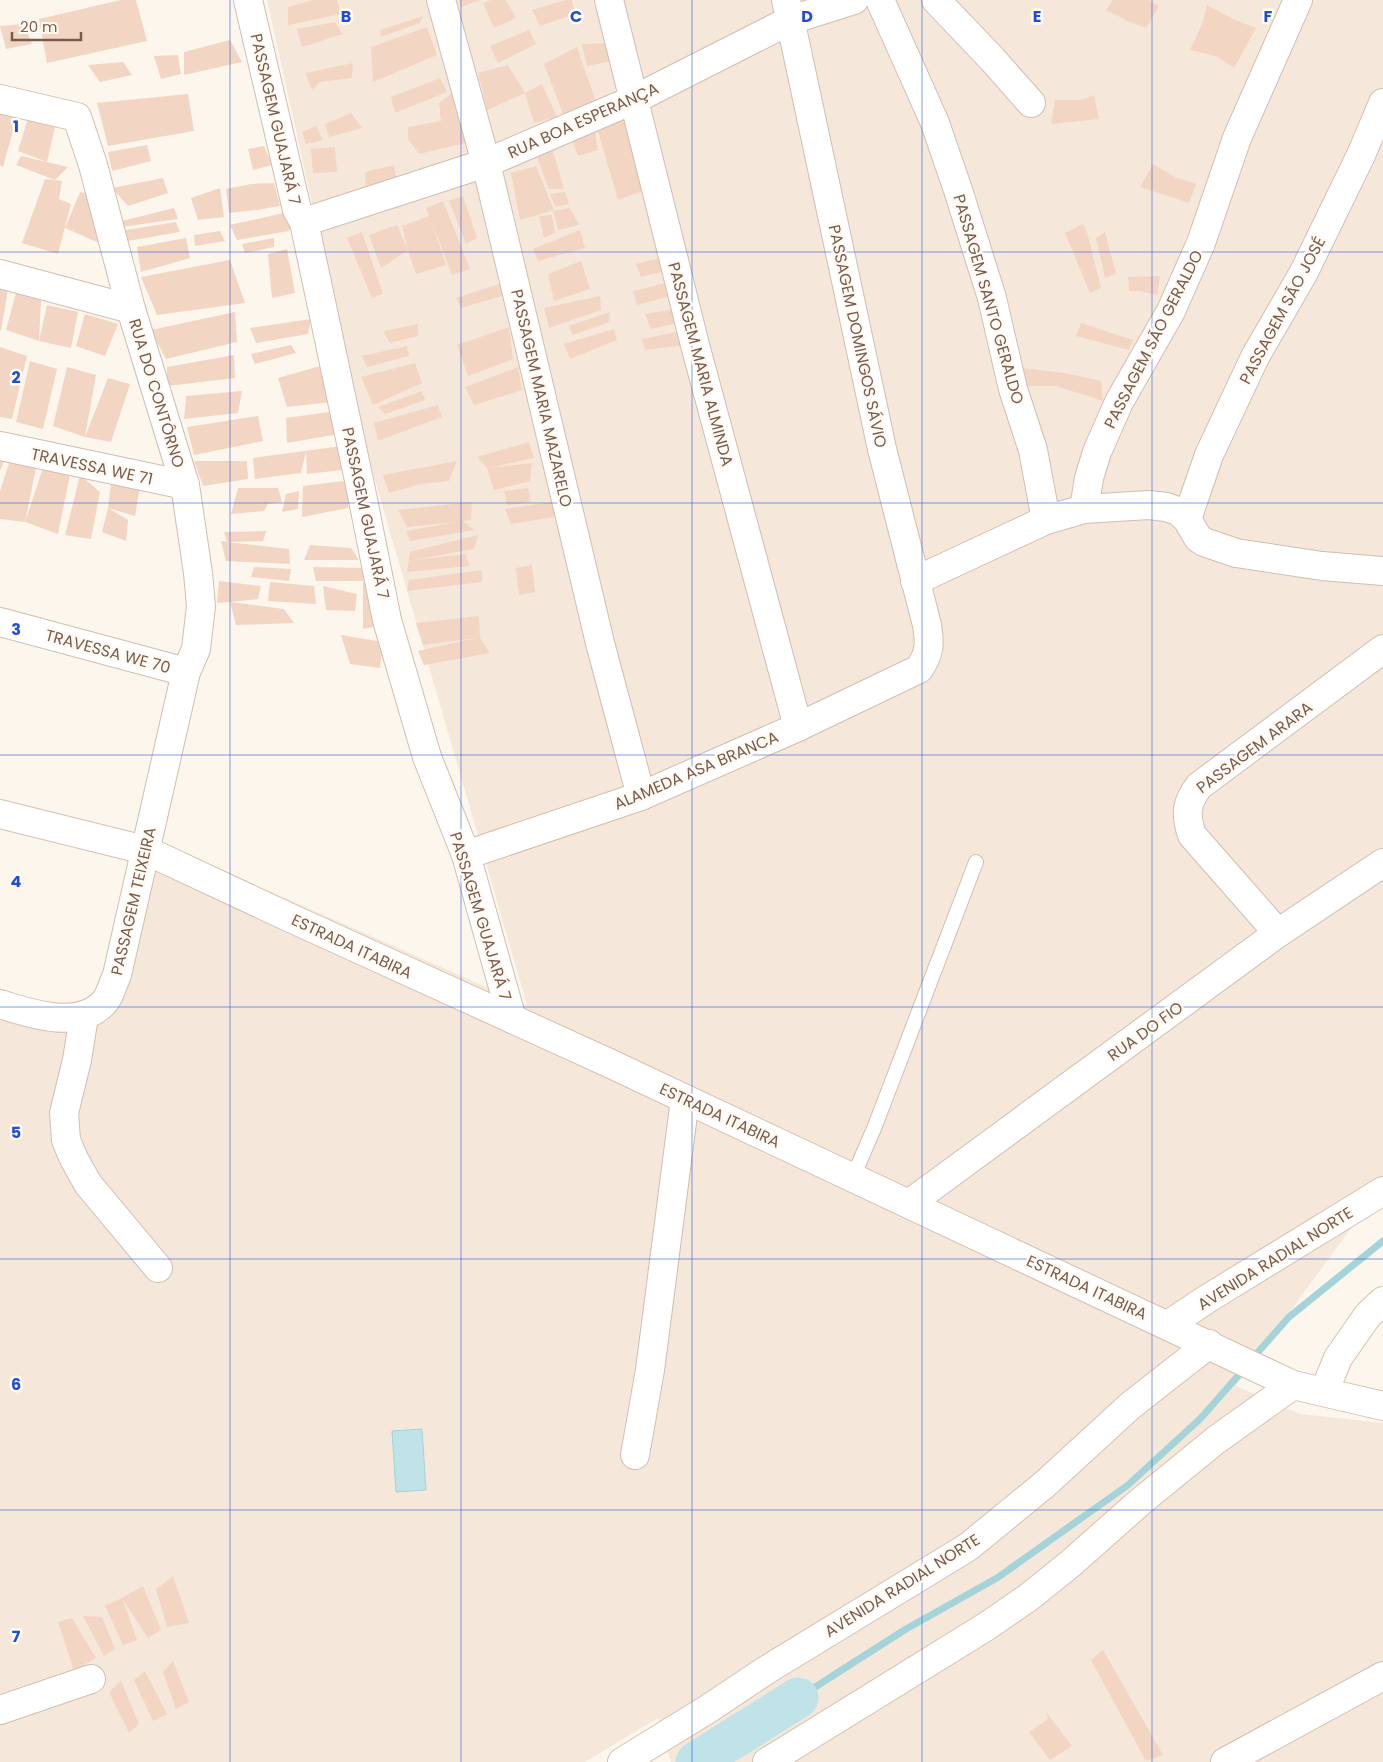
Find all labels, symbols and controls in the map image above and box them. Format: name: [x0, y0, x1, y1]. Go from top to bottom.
text: B: [341, 5, 351, 28]
text: C: [570, 5, 582, 28]
text: D: [801, 5, 813, 28]
text: E: [1033, 5, 1041, 28]
text: F: [1264, 5, 1273, 28]
scale bar: [12, 10, 81, 42]
text: 20 m: [20, 16, 58, 37]
street label: PASSAGEM GUAJARÁ 7: [245, 31, 306, 207]
street label: RUA BOA ESPERANÇA: [504, 77, 663, 164]
text: 1: [13, 115, 19, 138]
street label: PASSAGEM SANTO GERALDO: [948, 192, 1030, 407]
street label: PASSAGEM DOMINGOS SÁVIO: [823, 223, 892, 450]
street label: PASSAGEM SÃO JOSÉ: [1234, 232, 1331, 388]
street label: PASSAGEM SÃO GERALDO: [1098, 246, 1208, 432]
street label: PASSAGEM MARIA ALMINDA: [662, 260, 739, 469]
street label: PASSAGEM MARIA MAZARELO: [505, 287, 578, 509]
street label: RUA DO CONTÔRNO: [123, 316, 190, 470]
text: 2: [11, 366, 21, 389]
street label: PASSAGEM GUAJARÁ 7: [336, 425, 395, 601]
street label: TRAVESSA WE 71: [29, 442, 155, 491]
text: 3: [11, 618, 21, 641]
street label: TRAVESSA WE 70: [43, 624, 173, 679]
street label: PASSAGEM ARARA: [1191, 696, 1317, 799]
street label: ALAMEDA ASA BRANCA: [610, 725, 782, 816]
street label: PASSAGEM TEIXEIRA: [105, 824, 162, 978]
street label: PASSAGEM GUAJARÁ 7: [444, 829, 517, 1004]
text: 4: [11, 870, 22, 893]
street label: ESTRADA ITABIRA: [288, 908, 416, 985]
street label: RUA DO FIO: [1103, 996, 1188, 1067]
street label: ESTRADA ITABIRA: [656, 1077, 784, 1154]
text: 5: [11, 1121, 21, 1144]
street label: AVENIDA RADIAL NORTE: [1193, 1201, 1357, 1316]
street label: ESTRADA ITABIRA: [1023, 1249, 1151, 1326]
text: 6: [11, 1373, 21, 1396]
street label: AVENIDA RADIAL NORTE: [820, 1528, 984, 1643]
text: 7: [12, 1625, 21, 1648]

